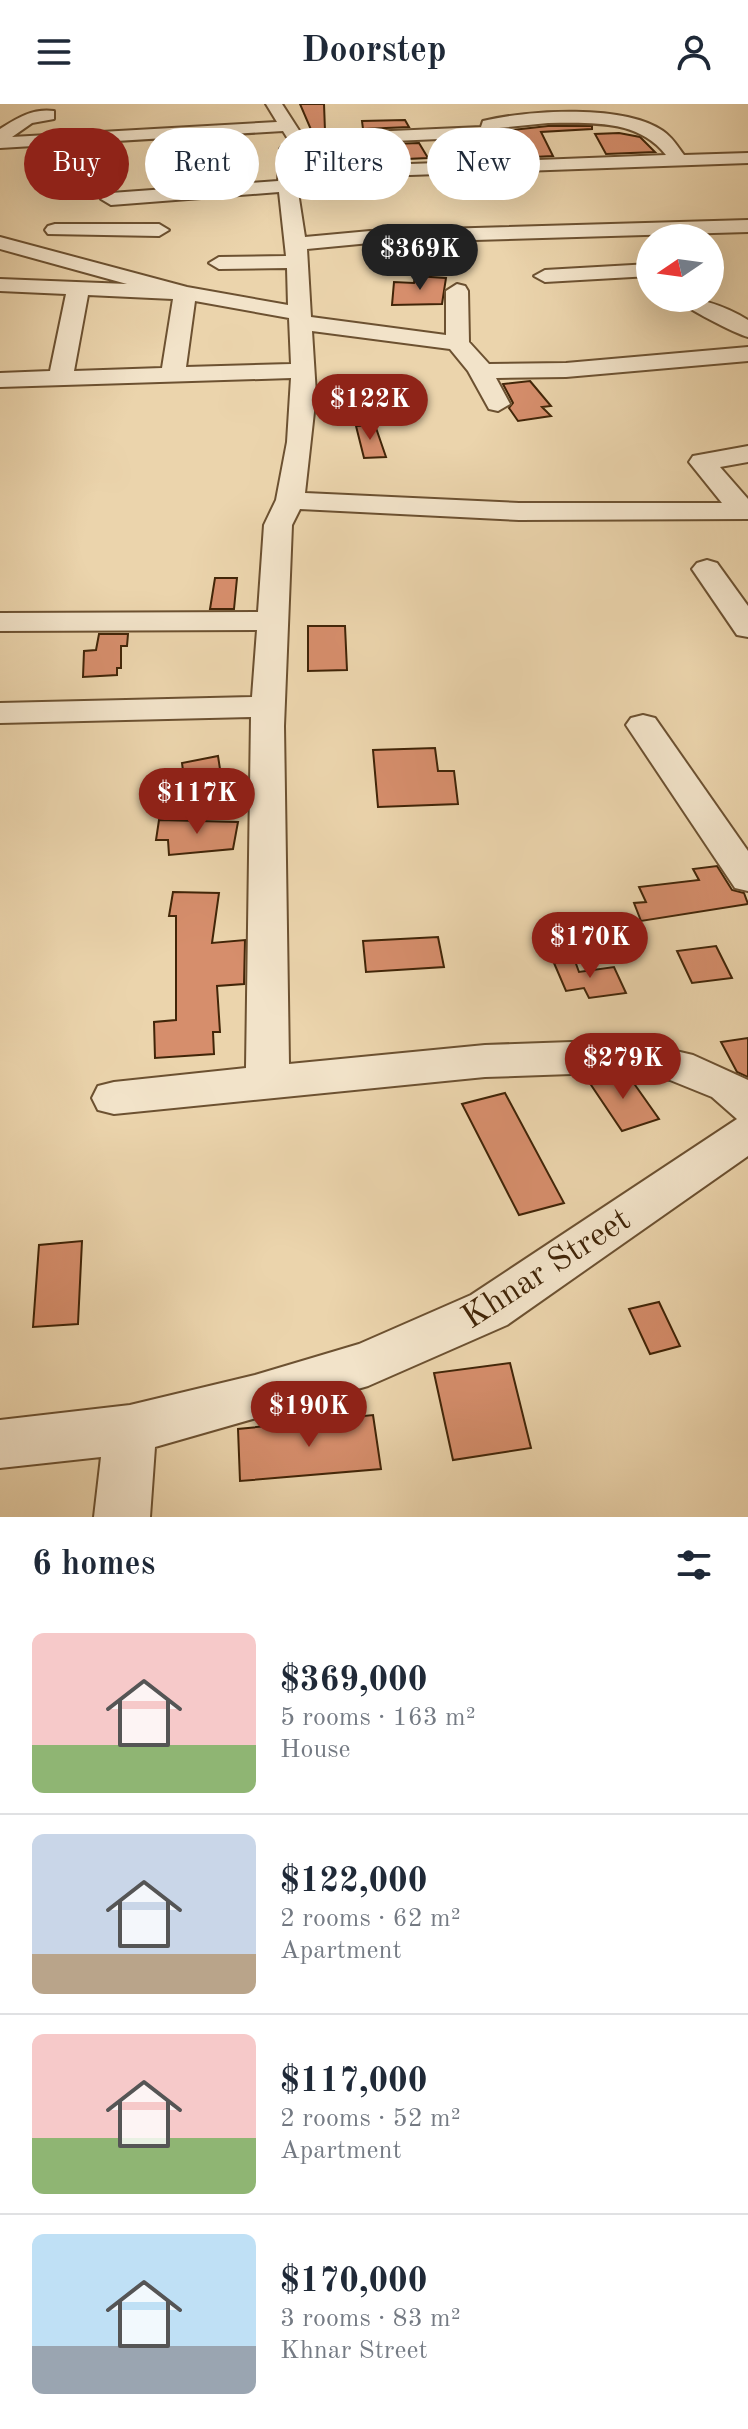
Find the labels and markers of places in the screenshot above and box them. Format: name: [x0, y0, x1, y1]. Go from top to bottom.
pin: $369K: [364, 224, 476, 292]
pin: $122K: [314, 374, 426, 442]
pin: $117K: [141, 768, 253, 836]
pin: $170K: [534, 912, 646, 980]
pin: $279K: [567, 1033, 679, 1101]
pin: $190K: [253, 1381, 365, 1449]

